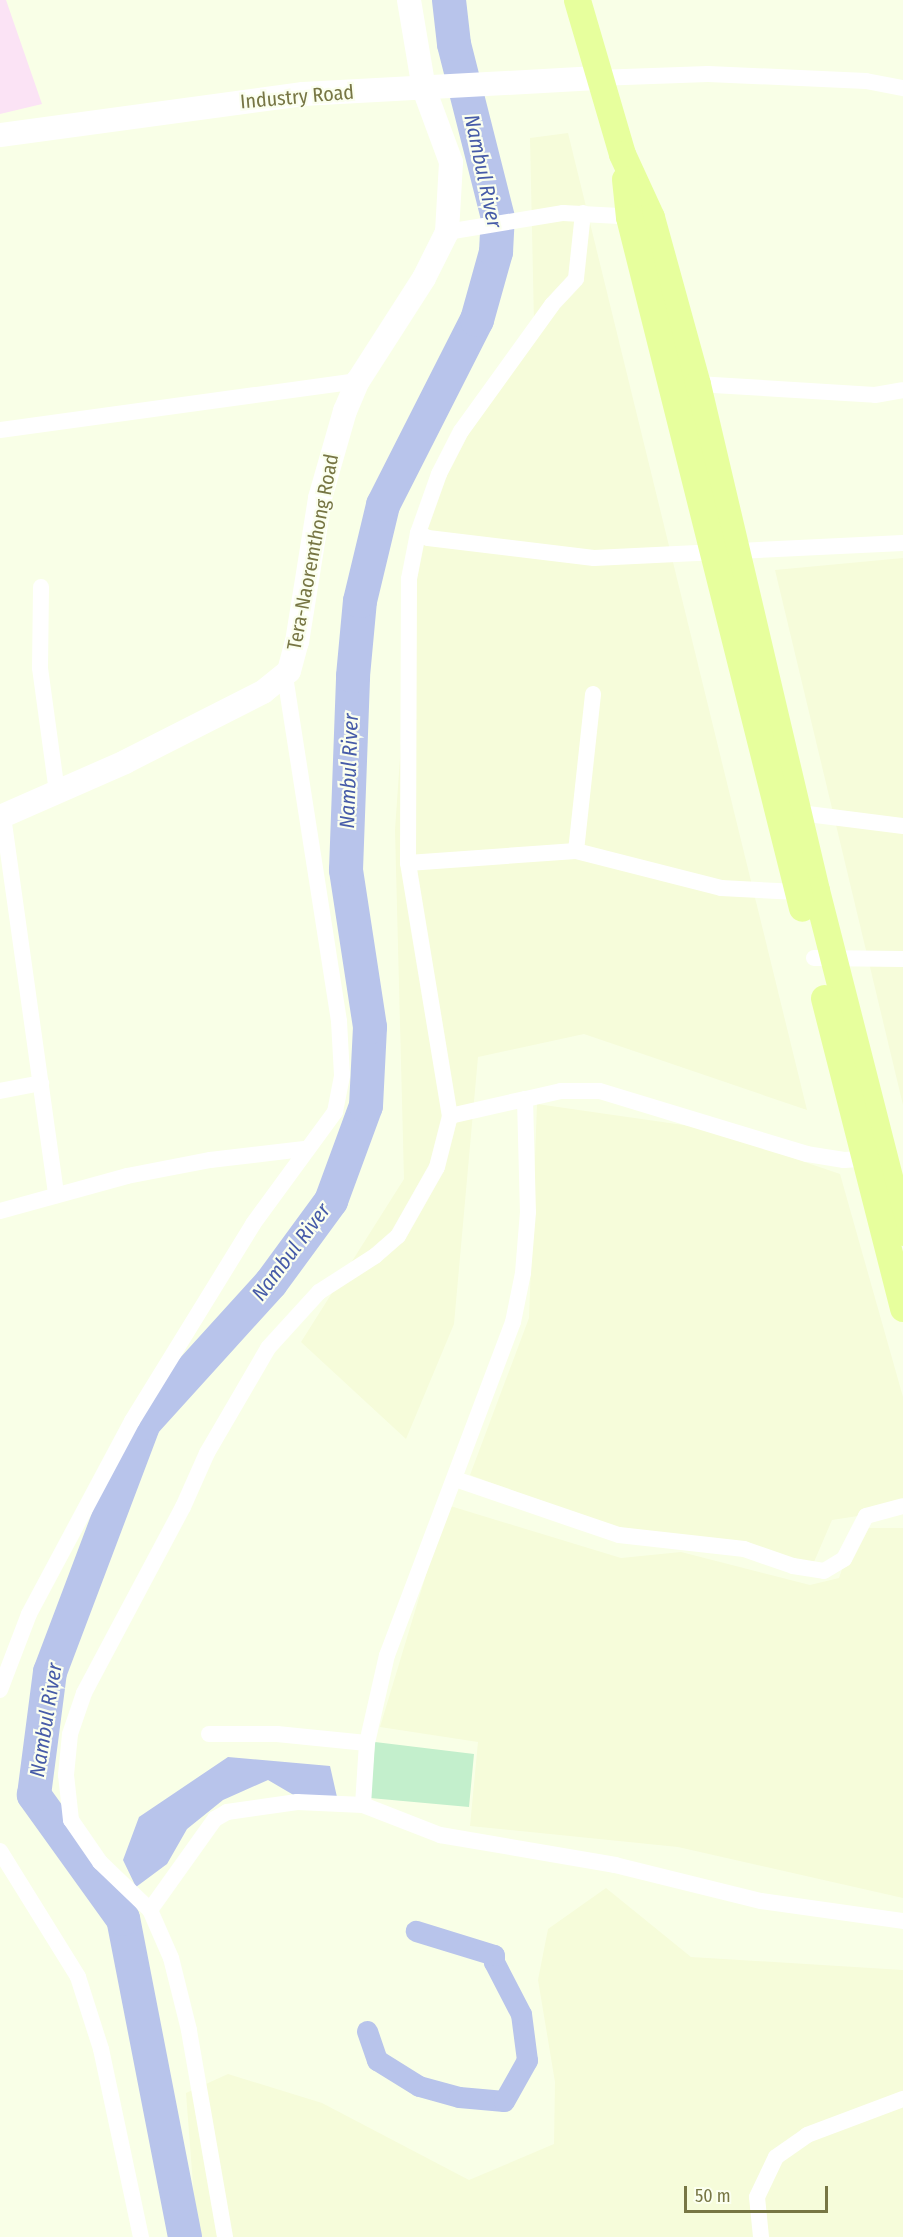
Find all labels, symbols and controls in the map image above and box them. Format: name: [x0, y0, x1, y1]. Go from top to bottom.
street label: Industry Road: [239, 80, 355, 114]
water label: Nambul River: [459, 112, 507, 230]
street label: Tera-Naoremthong Road: [282, 452, 344, 652]
water label: Nambul River: [334, 713, 364, 829]
water label: Nambul River: [246, 1198, 336, 1306]
water label: Nambul River: [25, 1661, 67, 1779]
scale bar: [687, 2174, 831, 2212]
text: 50 m: [695, 2185, 731, 2207]

